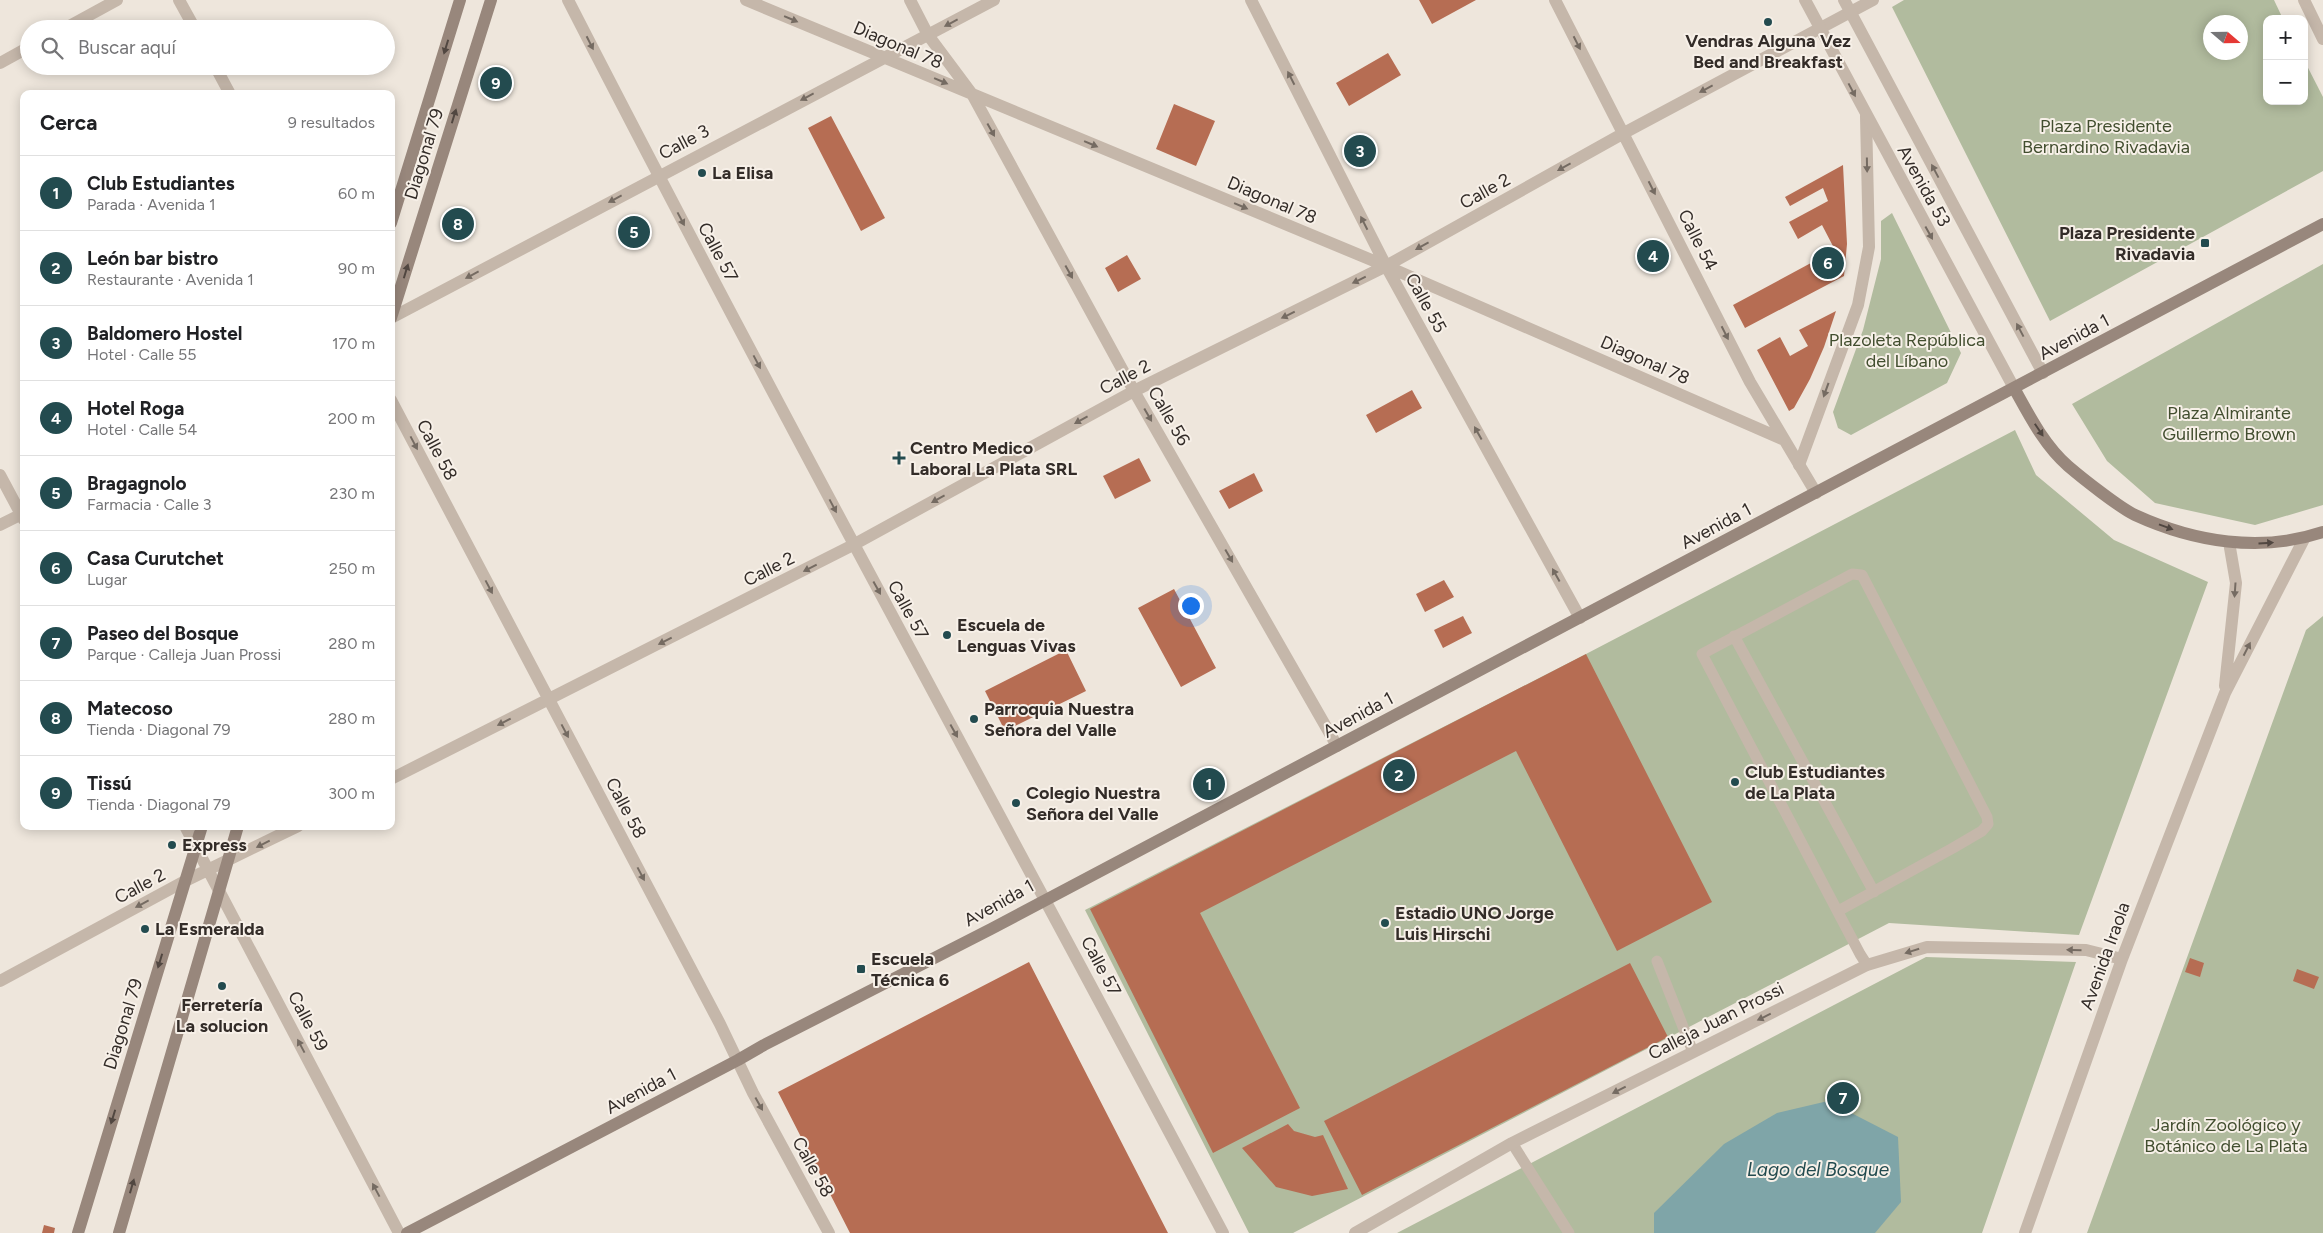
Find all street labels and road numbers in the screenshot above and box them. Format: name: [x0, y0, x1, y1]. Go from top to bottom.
street label: Diagonal 78: [850, 16, 946, 74]
street label: Diagonal 79: [400, 106, 448, 202]
street label: Calle 3: [655, 120, 713, 164]
street label: Avenida 53: [1893, 142, 1955, 230]
street label: Calle 2: [1456, 168, 1514, 214]
street label: Diagonal 78: [1224, 171, 1320, 229]
street label: Calle 54: [1673, 206, 1723, 274]
street label: Calle 57: [693, 218, 743, 286]
street label: Calle 55: [1401, 269, 1451, 337]
street label: Avenida 1: [2035, 309, 2113, 365]
street label: Diagonal 78: [1597, 331, 1693, 389]
street label: Calle 2: [1096, 355, 1154, 399]
street label: Calle 56: [1143, 382, 1195, 450]
street label: Calle 58: [412, 416, 462, 484]
street label: Avenida 1: [1677, 498, 1755, 554]
street label: Calle 2: [740, 547, 798, 591]
street label: Calle 57: [883, 577, 933, 644]
street label: Avenida 1: [1319, 687, 1397, 743]
street label: Calle 58: [601, 774, 651, 842]
street label: Calle 2: [111, 864, 169, 908]
street label: Avenida 1: [960, 875, 1038, 931]
street label: Avenida Iraola: [2075, 899, 2135, 1013]
street label: Calle 57: [1076, 932, 1126, 1000]
street label: Diagonal 79: [99, 976, 147, 1072]
street label: Calleja Juan Prossi: [1645, 977, 1787, 1065]
street label: Calle 59: [283, 987, 333, 1055]
street label: Avenida 1: [602, 1063, 680, 1119]
street label: Calle 58: [787, 1133, 839, 1201]

